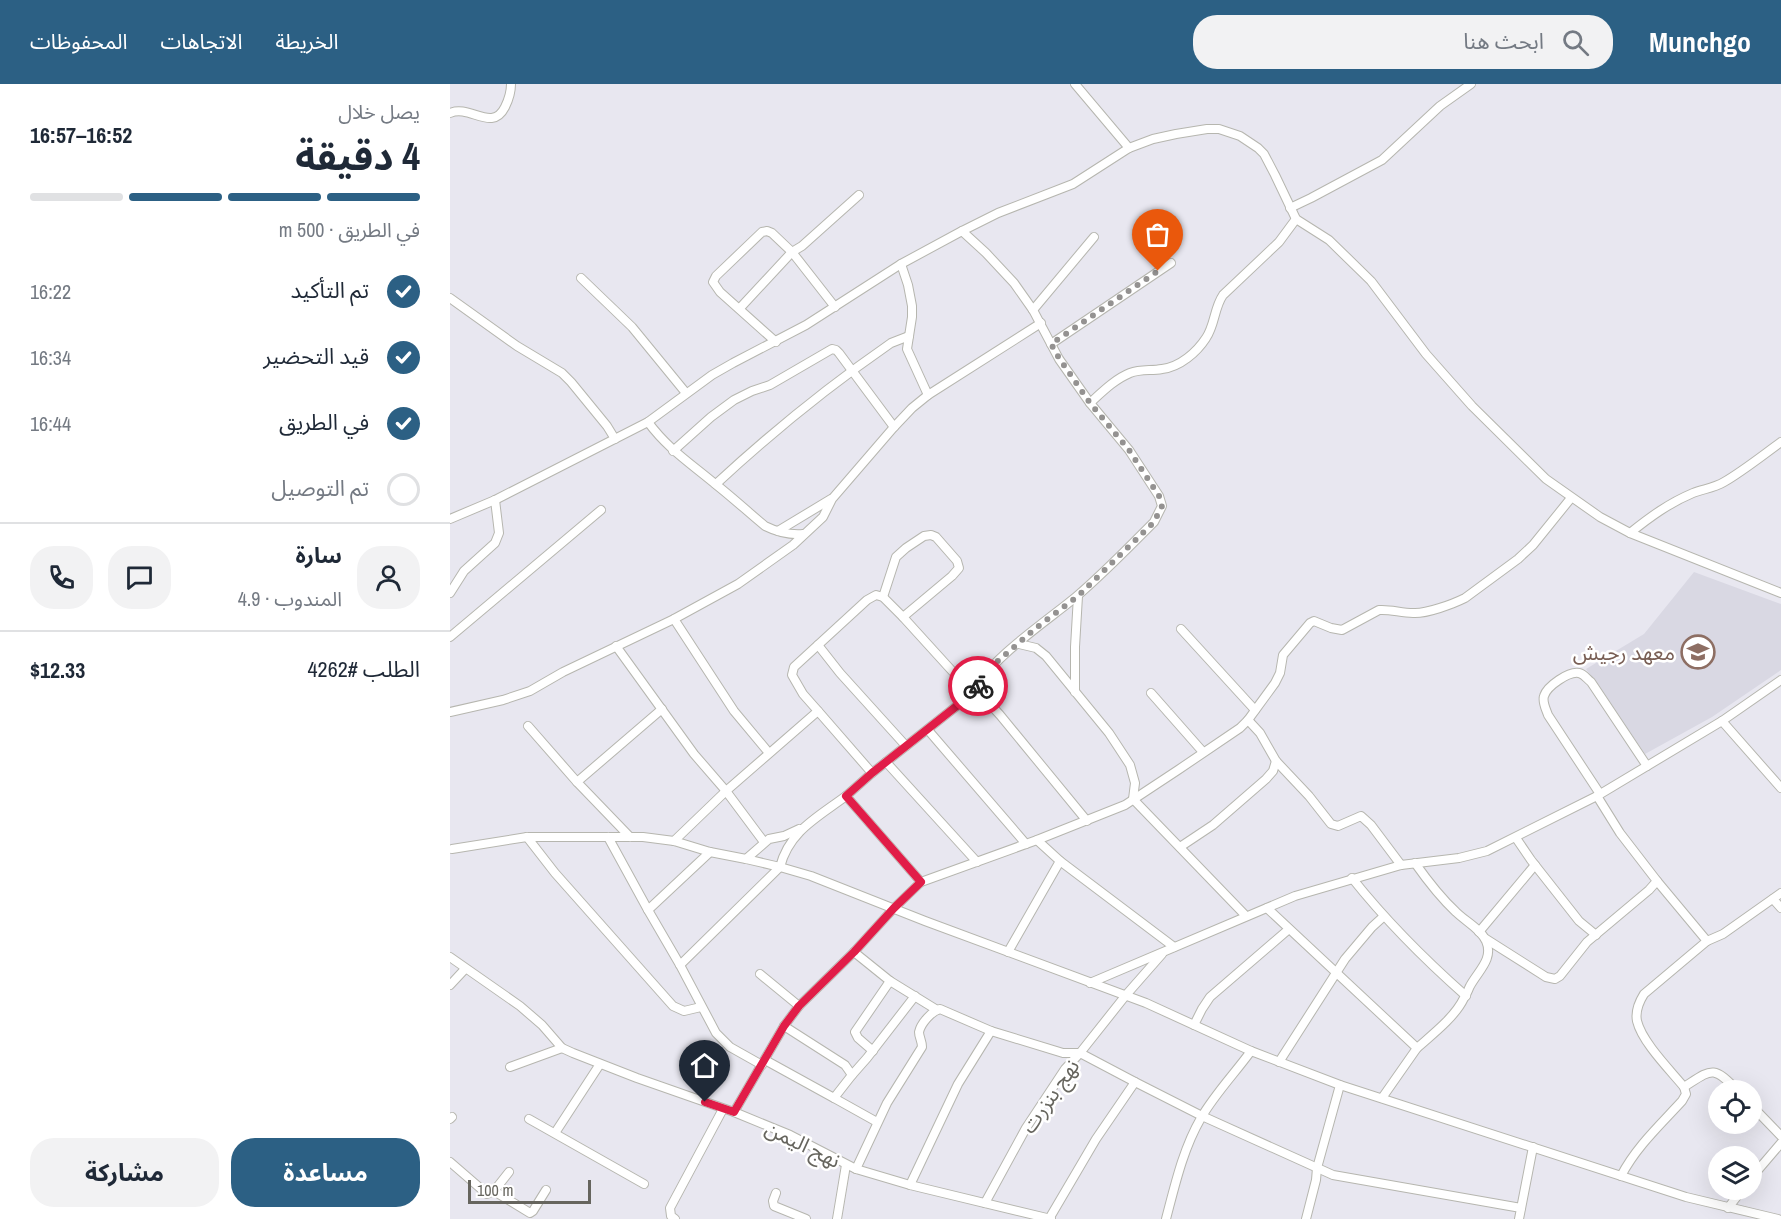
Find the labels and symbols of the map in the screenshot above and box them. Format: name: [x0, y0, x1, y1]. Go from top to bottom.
pin: [1132, 209, 1183, 271]
school or university icon: معهد رجيش: [1680, 634, 1716, 670]
place label: معهد رجيش: [1573, 638, 1675, 667]
courier: [948, 656, 1008, 716]
pin: [679, 1040, 730, 1102]
street label: نهج بنزرت: [1014, 1053, 1087, 1139]
street label: نهج اليمن: [760, 1113, 846, 1176]
scale bar: [468, 1177, 591, 1204]

